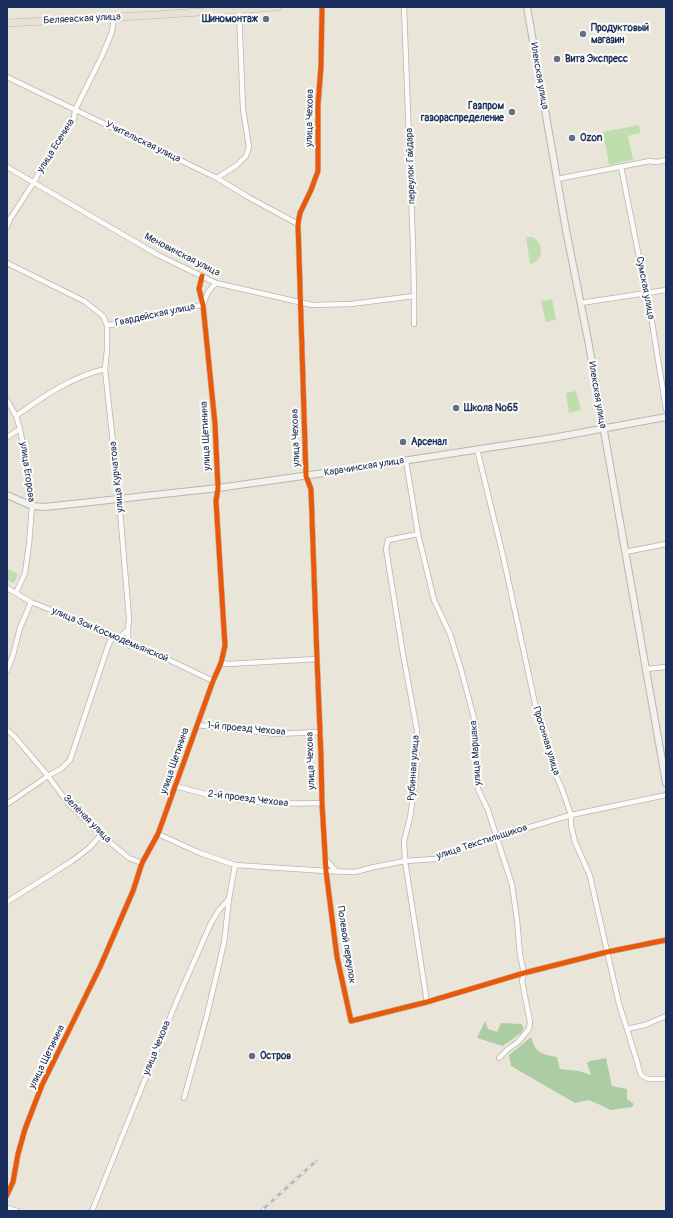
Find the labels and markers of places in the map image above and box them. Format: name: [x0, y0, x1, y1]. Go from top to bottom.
place label: Шиномонтаж: [202, 13, 258, 25]
marker: Шиномонтаж: [261, 14, 271, 24]
place label: Продуктовый магазин: [591, 22, 649, 46]
marker: Продуктовый магазин: [578, 29, 588, 39]
place label: Вита Экспресс: [565, 53, 628, 65]
marker: Вита Экспресс: [552, 54, 562, 64]
place label: Газпром газораспределение: [421, 100, 504, 124]
marker: Газпром газораспределение: [507, 107, 517, 117]
place label: Ozon: [580, 132, 602, 144]
marker: Ozon: [567, 133, 577, 143]
place label: Школа №65: [464, 402, 518, 414]
marker: Школа №65: [451, 403, 461, 413]
place label: Арсенал: [411, 436, 447, 448]
marker: Арсенал: [398, 437, 408, 447]
place label: Остров: [260, 1050, 291, 1062]
marker: Остров: [247, 1051, 257, 1061]

